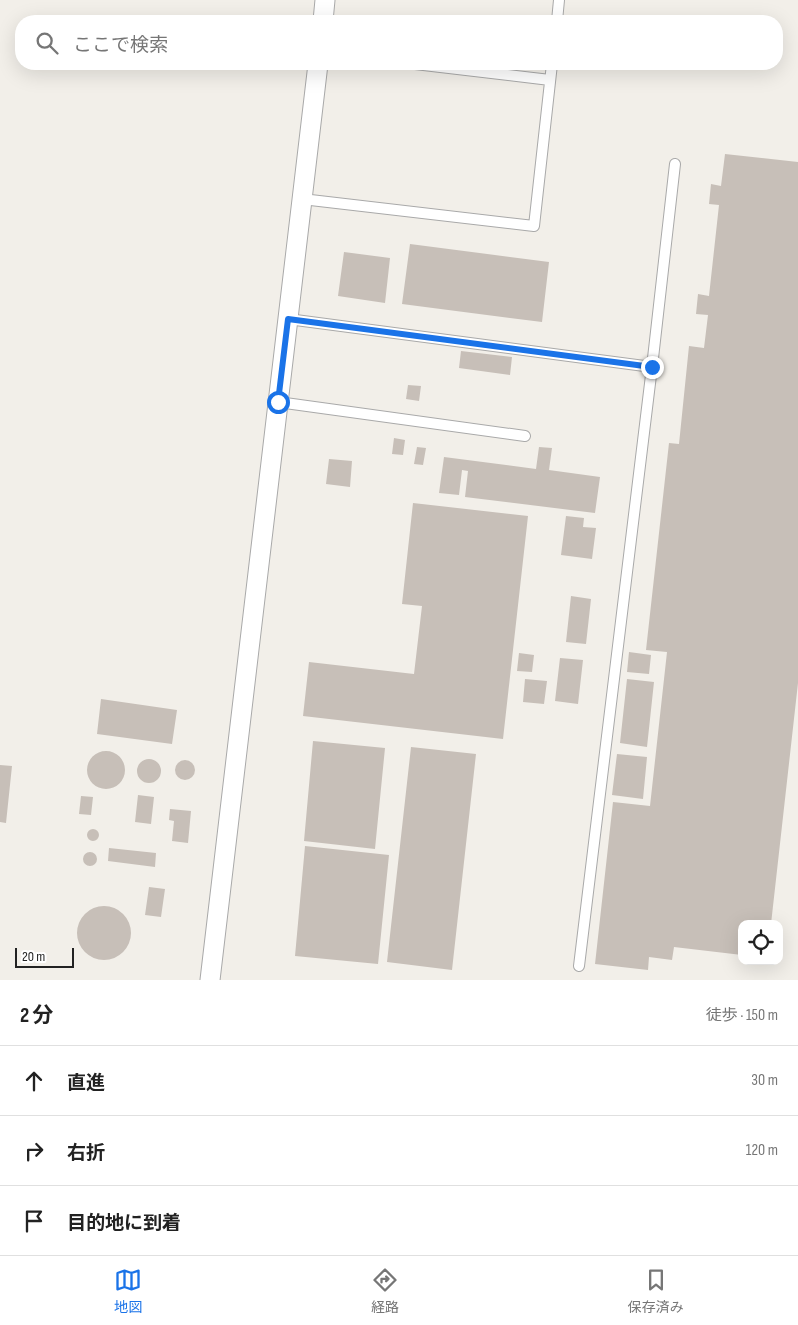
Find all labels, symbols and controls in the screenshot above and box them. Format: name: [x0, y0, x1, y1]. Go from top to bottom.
search box: [15, 15, 783, 70]
icon: search: [33, 29, 61, 57]
text: ここで検索: [73, 34, 168, 57]
route end: [641, 356, 664, 379]
route start: [267, 391, 290, 414]
map controls: [738, 920, 783, 965]
button: locate: [738, 920, 783, 965]
scale bar: [15, 945, 74, 968]
text: 20 m: [22, 948, 45, 965]
text: 2 分: [20, 1003, 53, 1028]
text: 徒歩 · 150 m: [706, 1006, 778, 1025]
icon: ahead: [20, 1067, 48, 1095]
text: 30 m: [751, 1071, 778, 1090]
text: 直進: [67, 1072, 105, 1095]
icon: right: [20, 1137, 48, 1165]
text: 120 m: [746, 1141, 778, 1160]
text: 右折: [67, 1142, 105, 1165]
icon: arrive: [20, 1207, 48, 1235]
text: 目的地に到着: [67, 1212, 181, 1235]
tab: 地図: [114, 1266, 142, 1316]
tab: 経路: [371, 1266, 399, 1316]
tab: 保存済み: [628, 1266, 684, 1316]

